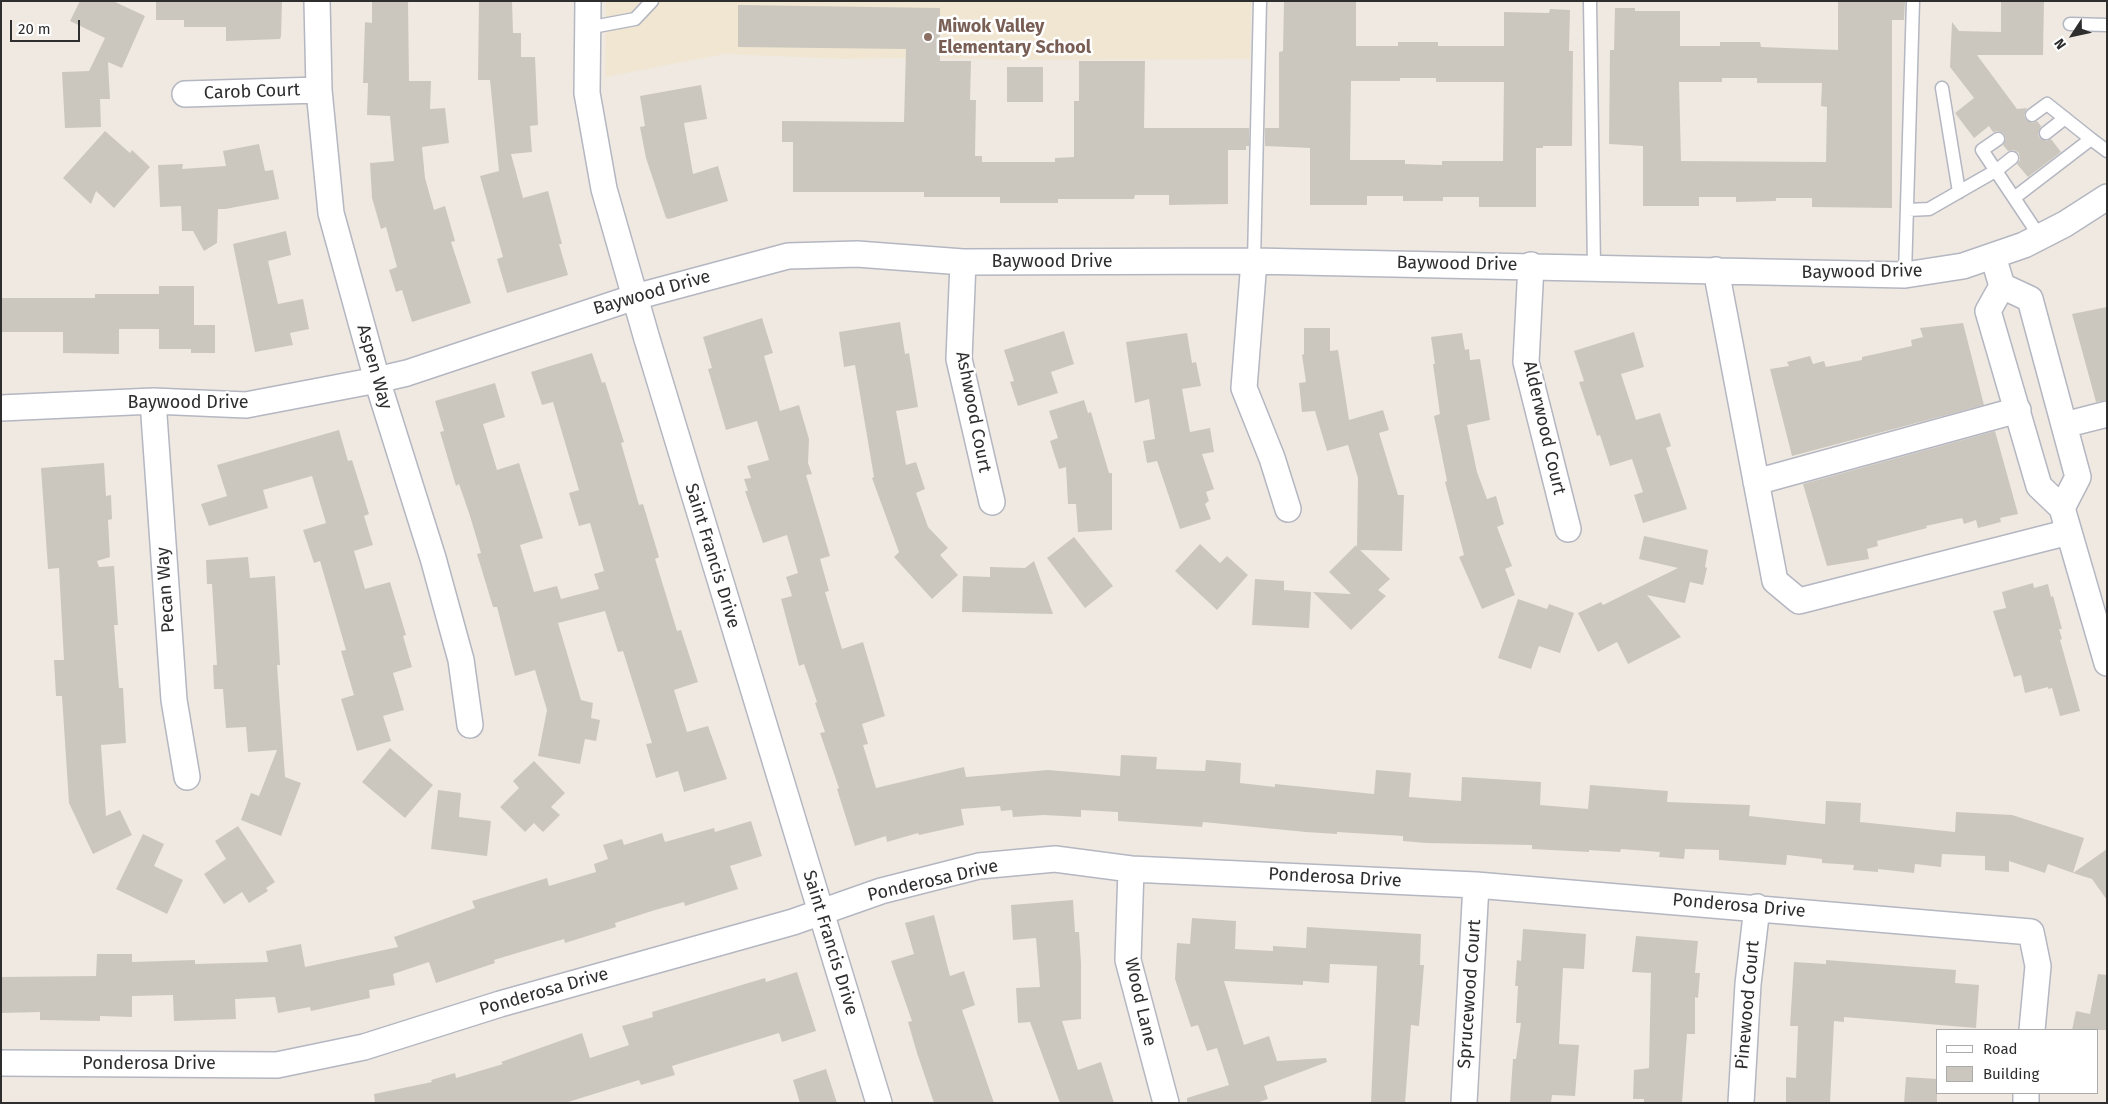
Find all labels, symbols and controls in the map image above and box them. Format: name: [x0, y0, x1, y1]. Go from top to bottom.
scale bar: [12, 10, 82, 42]
north arrow: [2048, 10, 2098, 60]
place label: Miwok Valley Elementary School: [938, 16, 1091, 58]
text: 20 m: [18, 20, 51, 38]
marker: Miwok Valley Elementary School: [922, 31, 934, 43]
text: N: [2051, 35, 2070, 53]
street label: Carob Court: [204, 80, 300, 104]
street label: Baywood Drive: [992, 251, 1112, 273]
street label: Baywood Drive: [1396, 252, 1518, 276]
street label: Baywood Drive: [1801, 260, 1923, 284]
street label: Baywood Drive: [591, 266, 713, 320]
street label: Aspen Way: [352, 322, 396, 412]
street label: Ashwood Court: [951, 350, 995, 474]
street label: Alderwood Court: [1518, 359, 1570, 497]
street label: Baywood Drive: [128, 392, 248, 414]
street label: Saint Francis Drive: [680, 481, 744, 631]
street label: Pecan Way: [152, 546, 180, 634]
street label: Ponderosa Drive: [866, 855, 1000, 907]
street label: Ponderosa Drive: [1268, 864, 1402, 892]
street label: Saint Francis Drive: [798, 868, 862, 1018]
street label: Ponderosa Drive: [1672, 889, 1806, 923]
street label: Sprucewood Court: [1454, 919, 1486, 1069]
street label: Pinewood Court: [1732, 940, 1764, 1070]
street label: Wood Lane: [1119, 956, 1161, 1048]
street label: Ponderosa Drive: [477, 963, 611, 1021]
legend: [1936, 1029, 2098, 1094]
text: Road: [1983, 1040, 2018, 1058]
street label: Ponderosa Drive: [82, 1053, 216, 1075]
text: Building: [1983, 1065, 2039, 1083]

